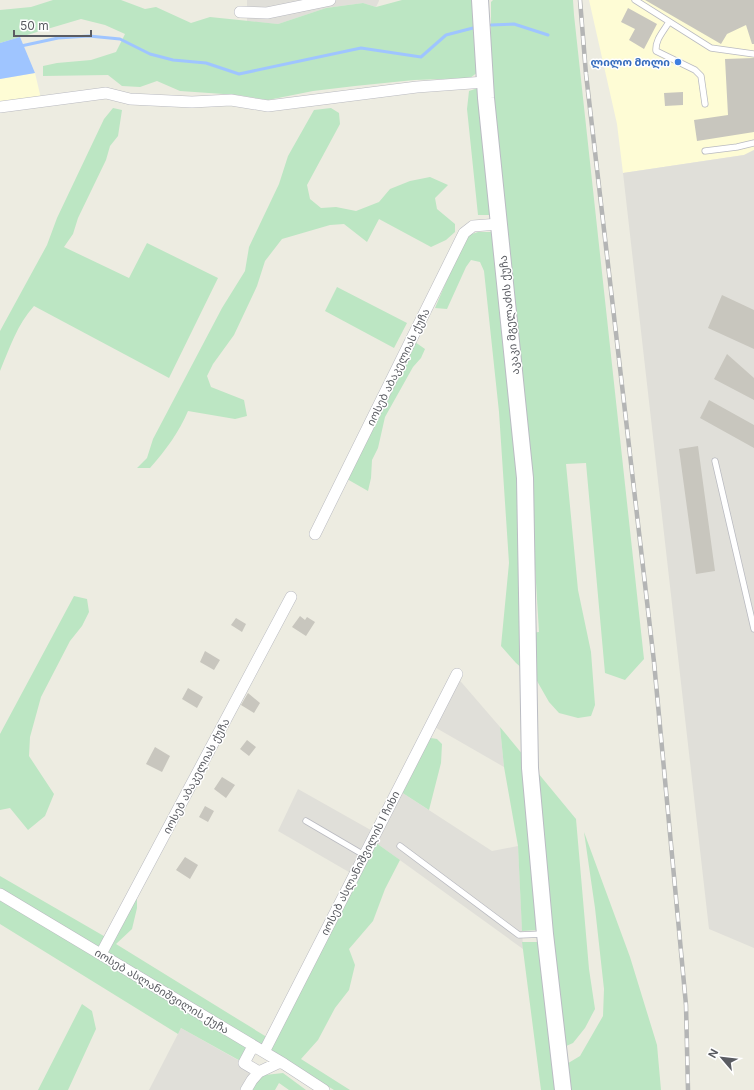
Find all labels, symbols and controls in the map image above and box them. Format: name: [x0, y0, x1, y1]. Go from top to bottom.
scale bar: [14, 12, 91, 38]
text: 50 m: [20, 18, 49, 33]
place label: ლილო მოლი: [591, 55, 670, 69]
marker: ლილო მოლი: [673, 57, 683, 67]
street label: აკაკი მგელაძის ქუჩა: [496, 255, 522, 375]
street label: იოსებ აბაკელიას ქუჩა: [363, 306, 433, 428]
street label: იოსებ აბაკელიას ქუჩა: [160, 716, 232, 836]
street label: იოსებ ასლანიშვილის I ჩიხი: [317, 788, 403, 938]
street label: იოსებ ასლანიშვილის ქუჩა: [92, 945, 232, 1037]
north arrow: [702, 1038, 742, 1078]
text: N: [705, 1046, 721, 1060]

